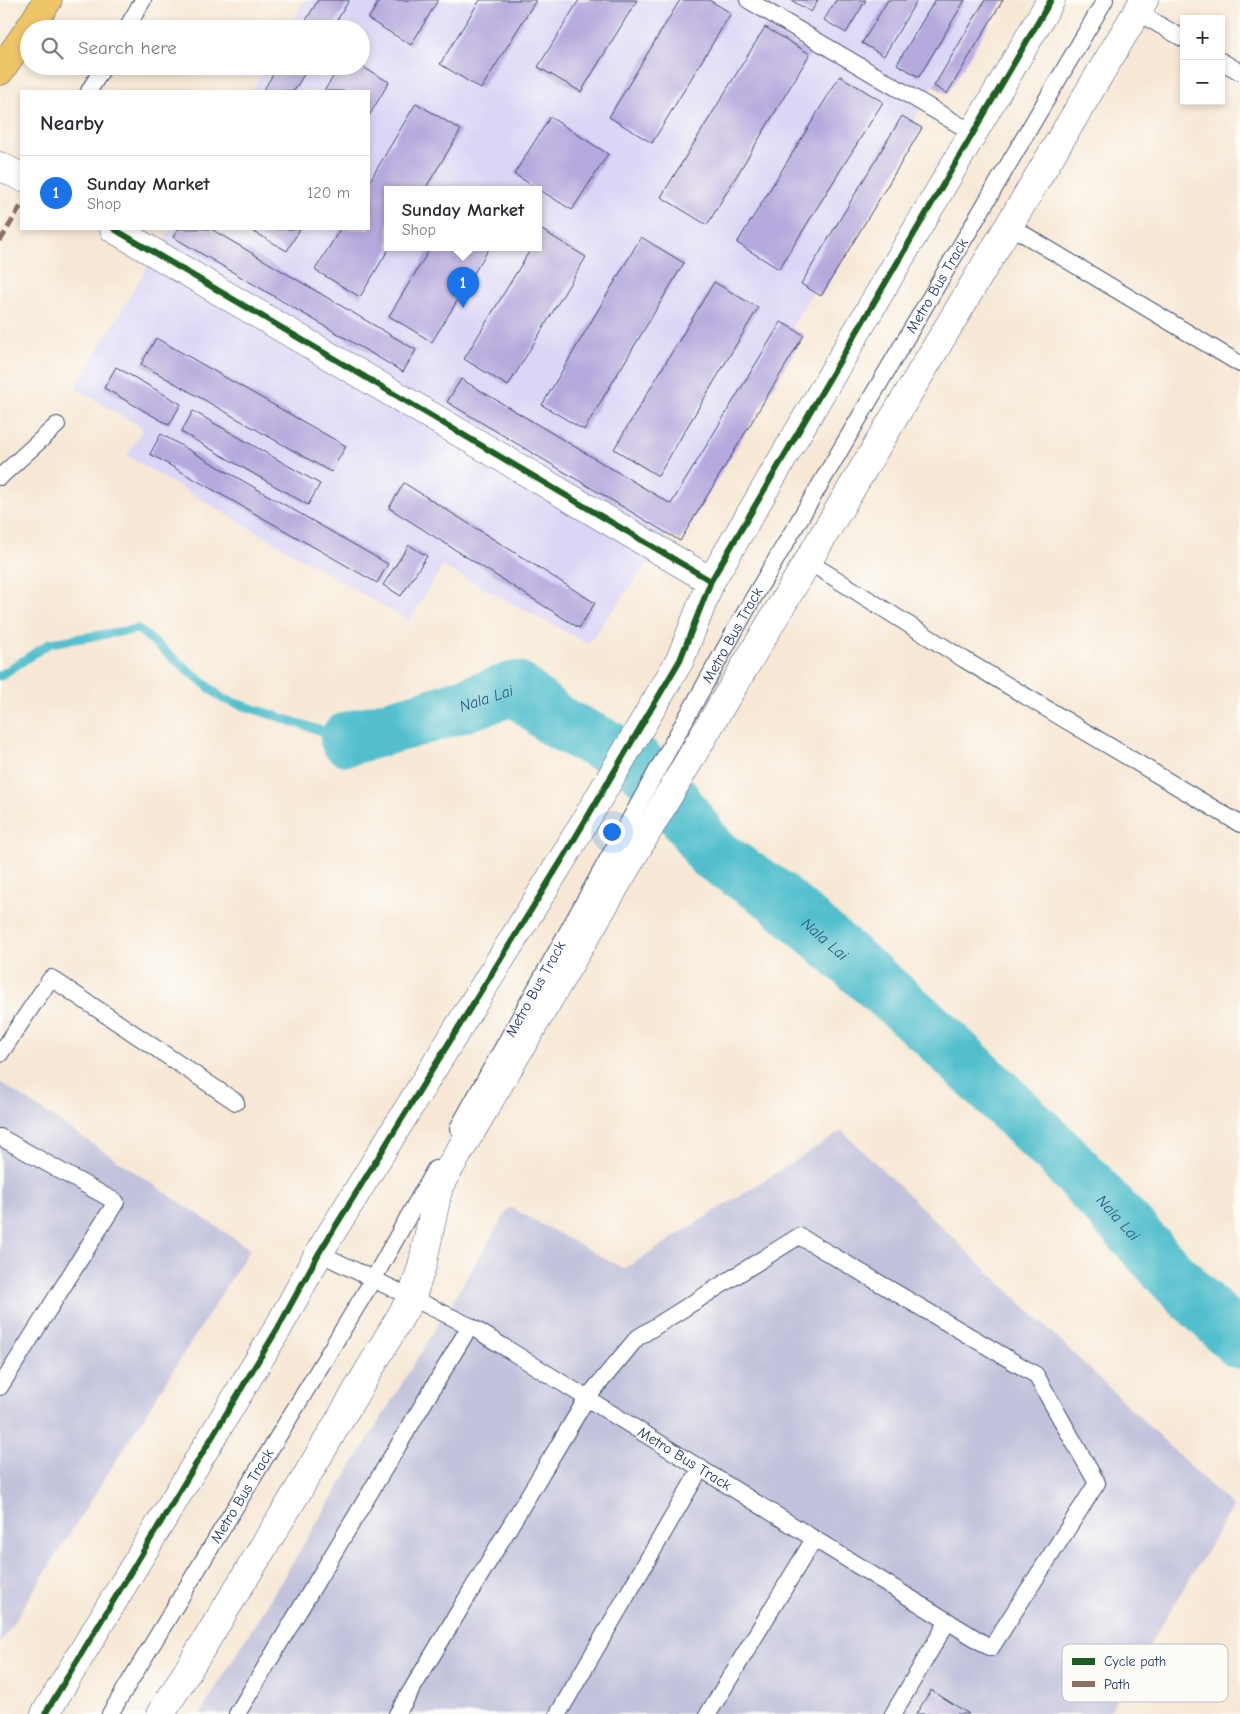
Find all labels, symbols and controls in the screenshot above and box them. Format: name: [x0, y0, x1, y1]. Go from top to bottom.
map controls: [1180, 15, 1225, 105]
button: +: [1180, 15, 1225, 60]
search box: [20, 20, 370, 75]
icon: search: [38, 34, 66, 62]
text: Search here: [78, 37, 177, 59]
button: −: [1180, 60, 1225, 105]
text: Nearby: [40, 111, 104, 135]
text: Sunday Market: [87, 173, 210, 195]
text: 1: [53, 184, 59, 202]
text: 120 m: [307, 184, 350, 202]
popup: [384, 186, 542, 251]
text: Shop: [87, 195, 121, 213]
text: Sunday Market: [402, 199, 524, 221]
text: Shop: [402, 221, 436, 239]
street label: Metro Bus Track: [902, 234, 972, 336]
pin: 1: [447, 267, 479, 308]
street label: Metro Bus Track: [698, 583, 767, 686]
water label: Nala Lai: [457, 681, 516, 716]
your location: [599, 819, 625, 845]
water label: Nala Lai: [798, 914, 852, 965]
street label: Metro Bus Track: [501, 937, 570, 1040]
water label: Nala Lai: [1092, 1191, 1143, 1245]
street label: Metro Bus Track: [634, 1423, 735, 1495]
street label: Metro Bus Track: [207, 1445, 278, 1546]
legend: [1062, 1644, 1228, 1702]
text: Cycle path: [1104, 1653, 1166, 1670]
text: Path: [1104, 1676, 1130, 1693]

